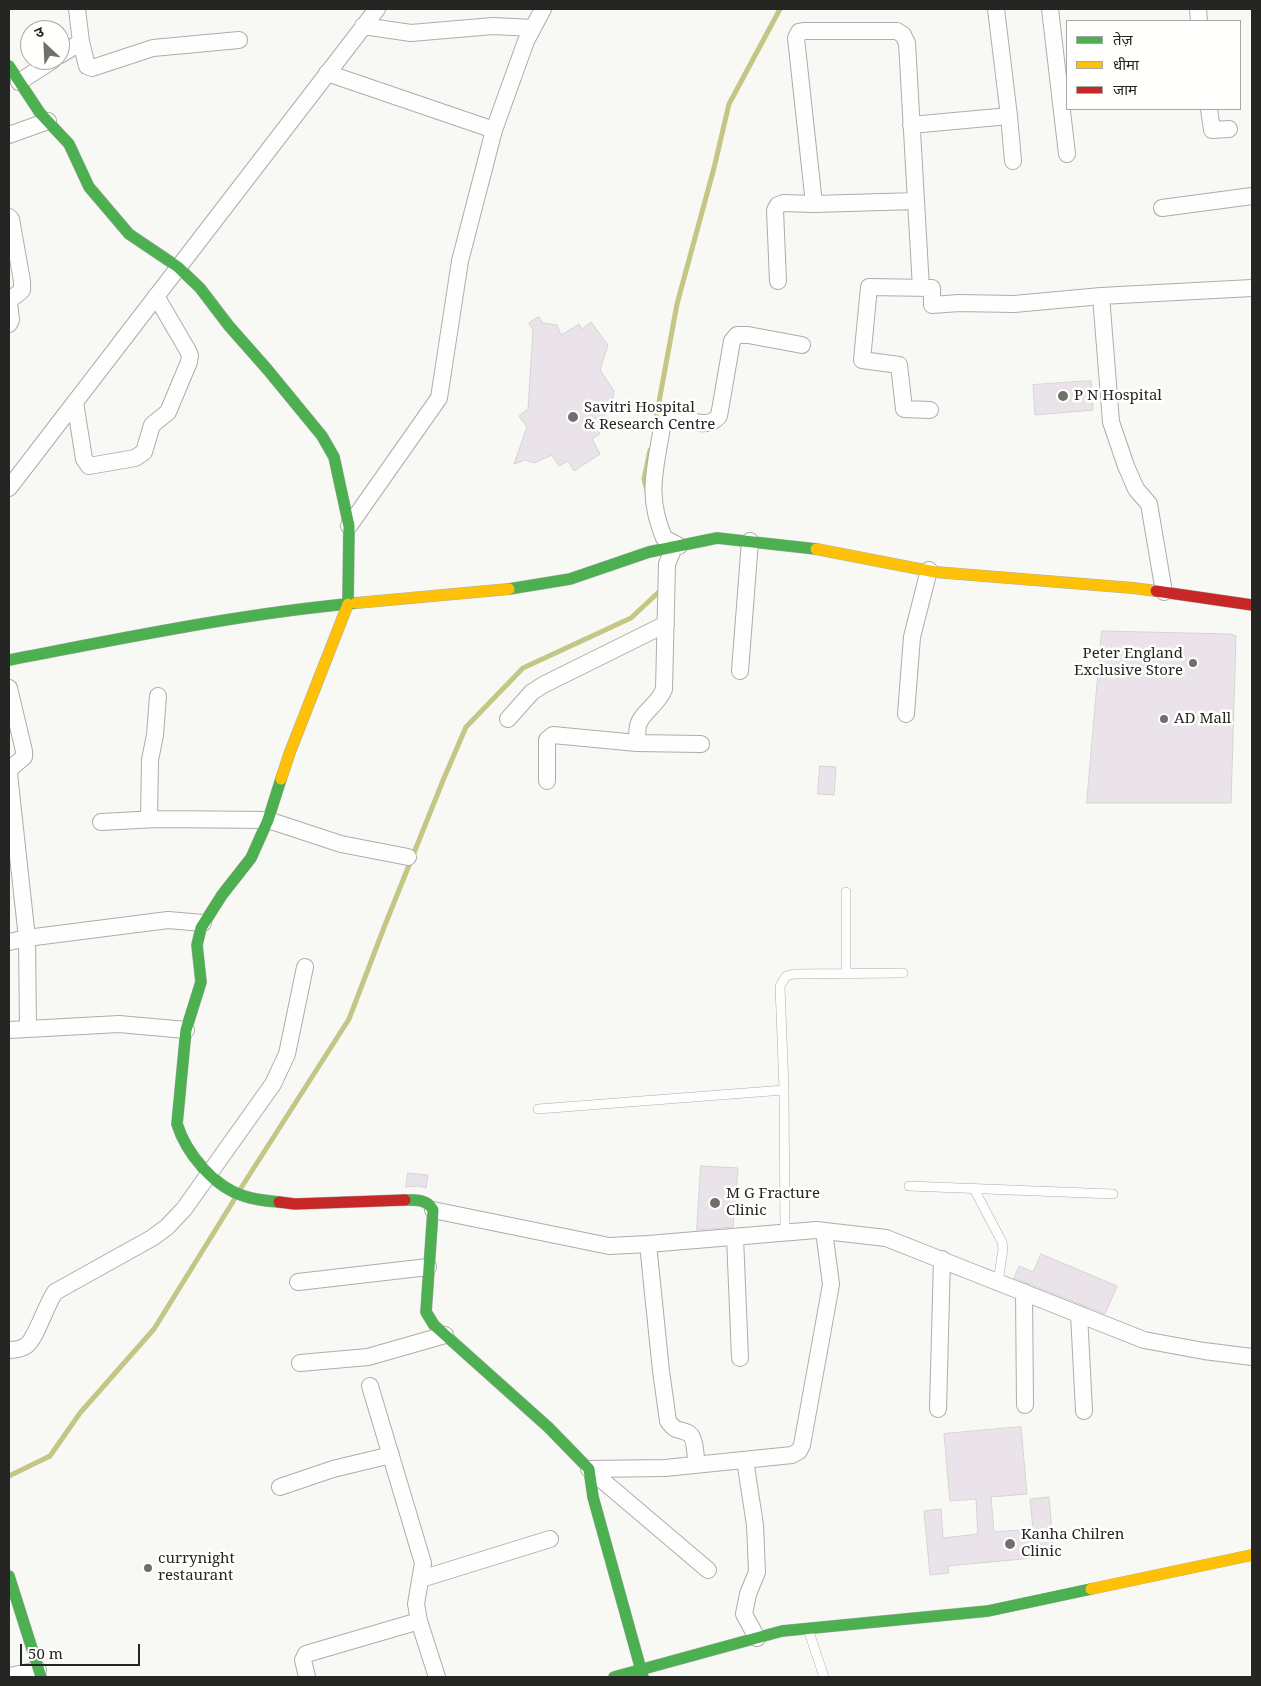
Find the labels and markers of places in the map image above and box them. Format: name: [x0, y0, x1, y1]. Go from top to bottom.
place label: P N Hospital: [1074, 387, 1162, 405]
marker: P N Hospital: [1056, 389, 1070, 403]
place label: Savitri Hospital & Research Centre: [584, 399, 715, 434]
marker: Savitri Hospital & Research Centre: [566, 410, 580, 424]
place label: Peter England Exclusive Store: [1074, 645, 1183, 680]
marker: Peter England Exclusive Store: [1187, 657, 1199, 669]
place label: AD Mall: [1174, 710, 1231, 728]
marker: AD Mall: [1158, 713, 1170, 725]
place label: M G Fracture Clinic: [726, 1185, 820, 1220]
marker: M G Fracture Clinic: [708, 1196, 722, 1210]
place label: Kanha Chilren Clinic: [1021, 1526, 1124, 1561]
marker: Kanha Chilren Clinic: [1003, 1537, 1017, 1551]
place label: currynight restaurant: [158, 1550, 235, 1585]
marker: currynight restaurant: [142, 1562, 154, 1574]

